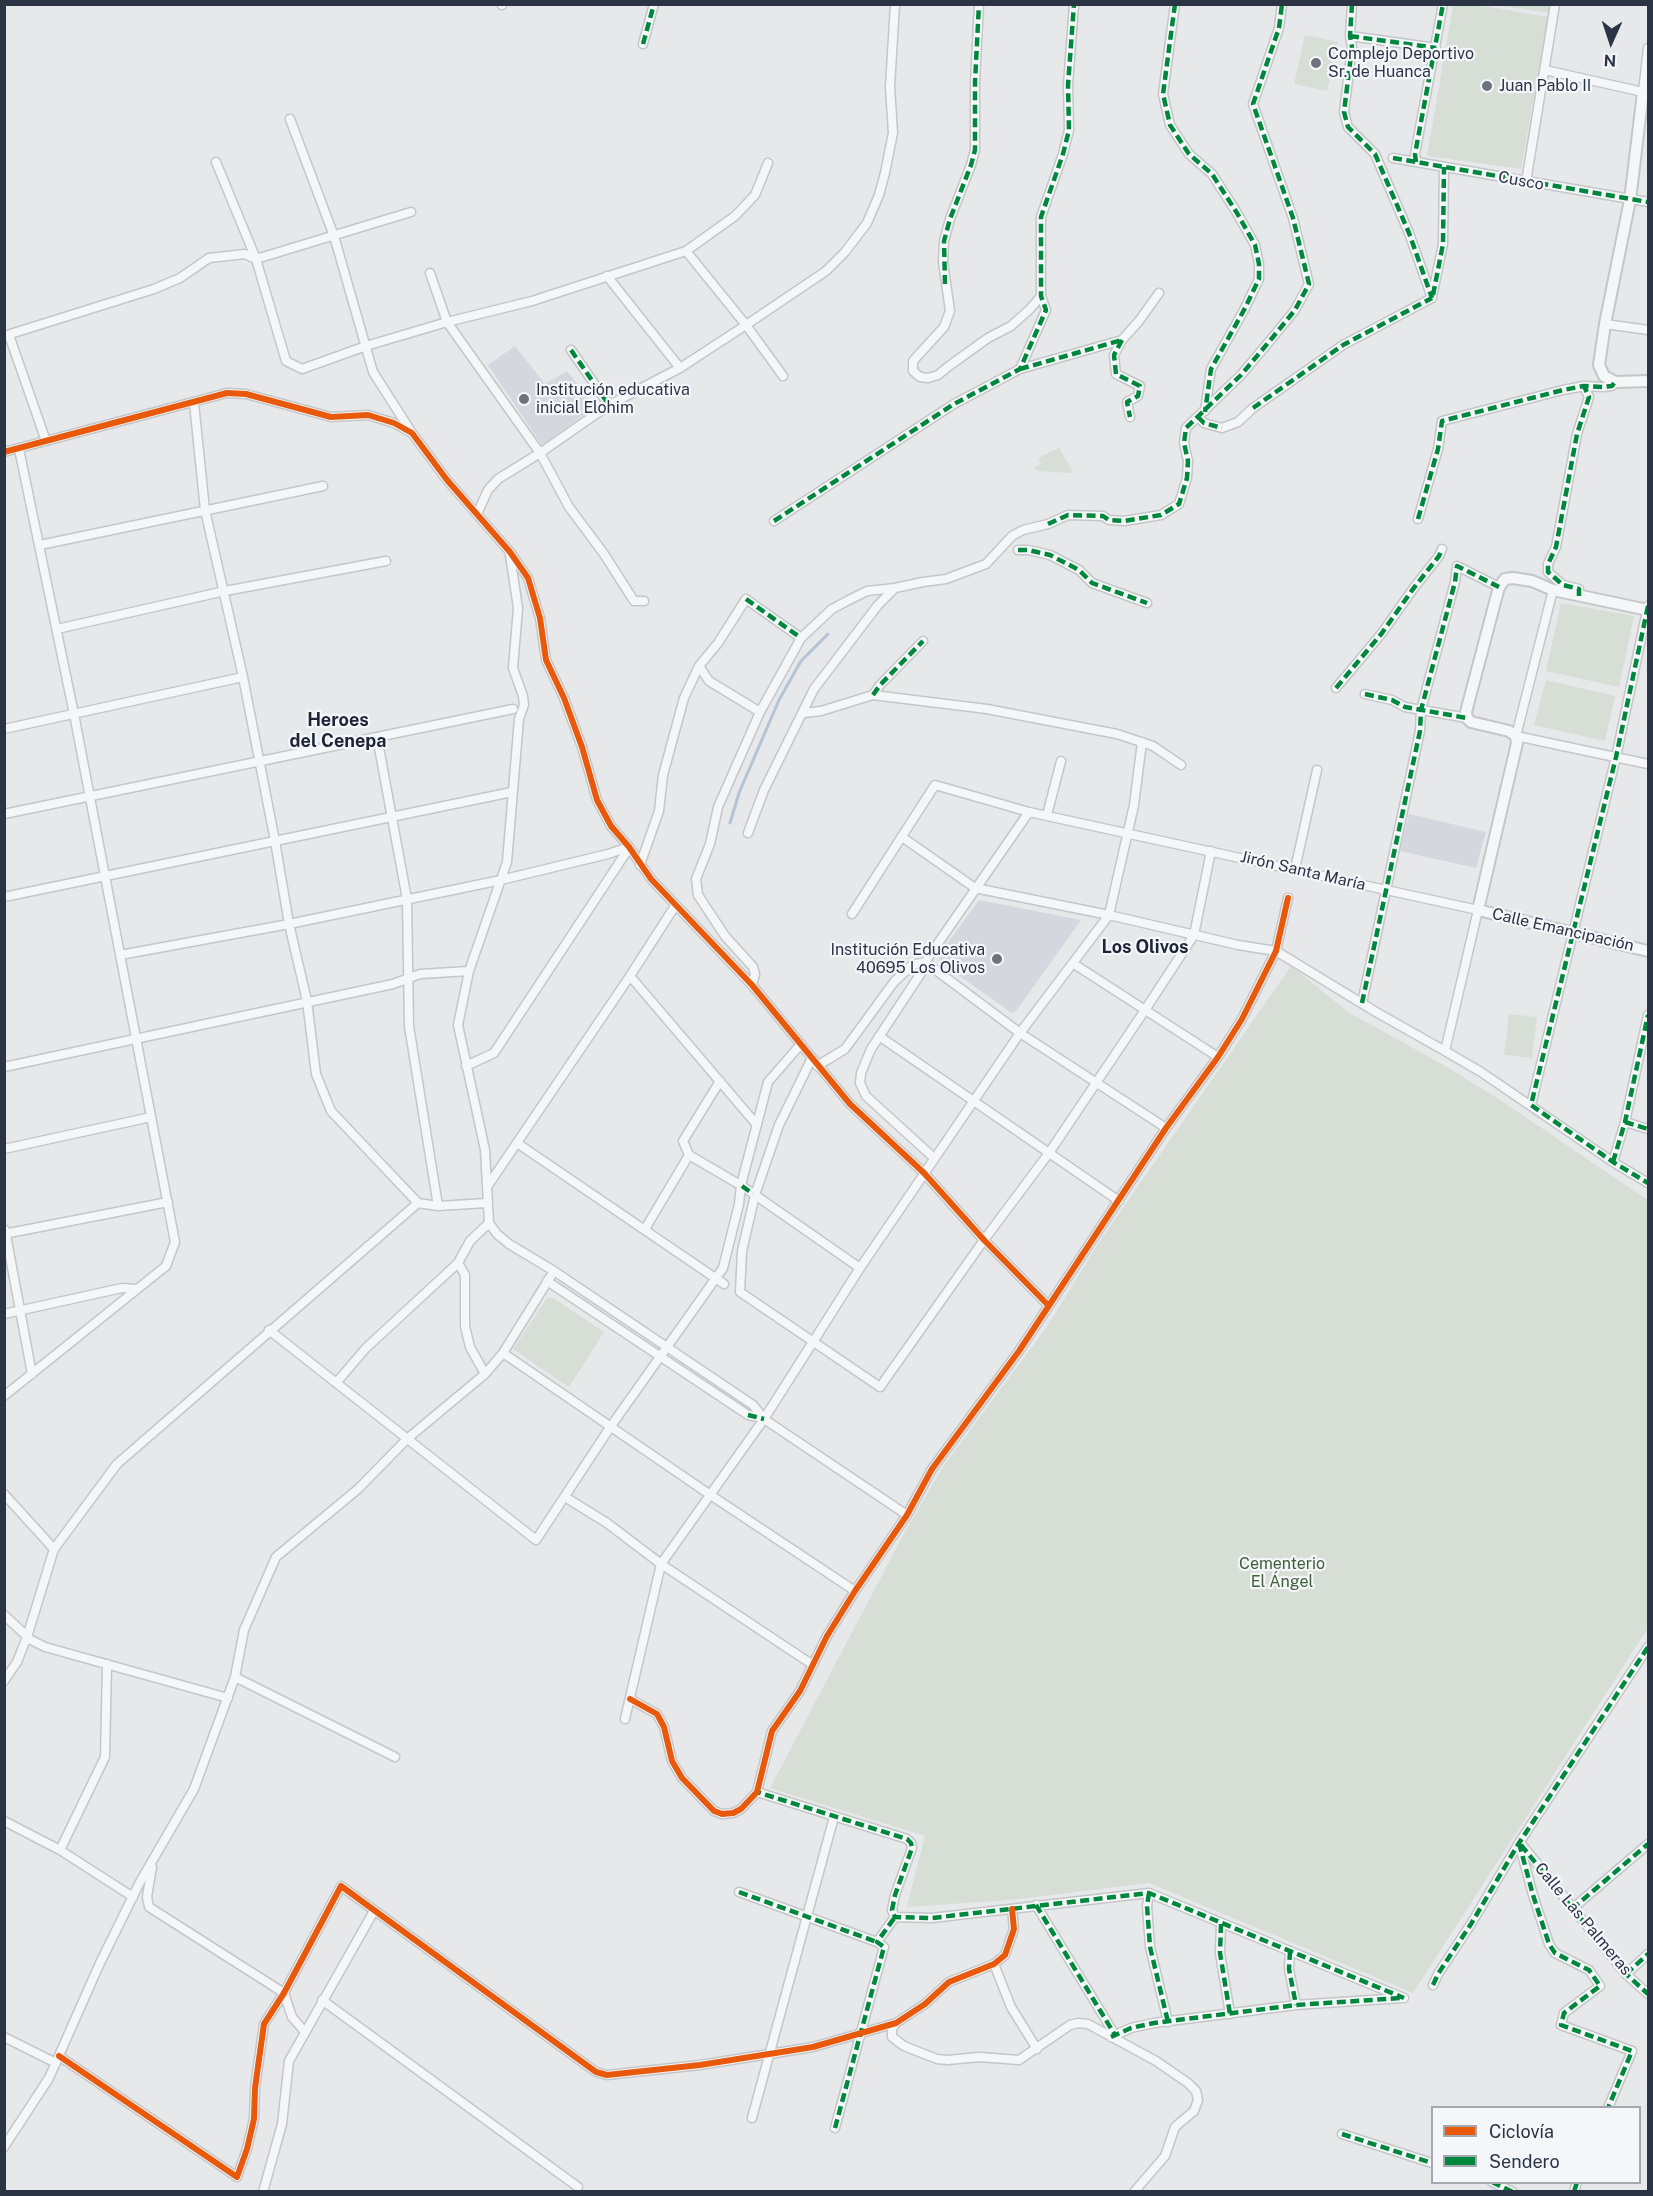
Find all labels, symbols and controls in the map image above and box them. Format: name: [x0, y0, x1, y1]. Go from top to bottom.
north arrow: [1581, 12, 1641, 72]
place label: Complejo Deportivo Sr. de Huanca: [1328, 44, 1474, 82]
text: N: [1603, 51, 1617, 70]
marker: Complejo Deportivo Sr. de Huanca: [1309, 56, 1323, 70]
place label: Juan Pablo II: [1499, 76, 1591, 96]
marker: Juan Pablo II: [1480, 79, 1494, 93]
street label: Cusco: [1497, 168, 1545, 194]
place label: Institución educativa inicial Elohim: [536, 380, 690, 418]
marker: Institución educativa inicial Elohim: [517, 392, 531, 406]
district label: Heroes del Cenepa: [290, 709, 386, 752]
street label: Jirón Santa María: [1239, 847, 1367, 895]
street label: Calle Emancipación: [1490, 904, 1636, 956]
district label: Los Olivos: [1101, 936, 1189, 958]
place label: Institución Educativa 40695 Los Olivos: [830, 940, 985, 978]
marker: Institución Educativa 40695 Los Olivos: [990, 952, 1004, 966]
park label: Cementerio El Ángel: [1239, 1554, 1325, 1592]
street label: Calle Las Palmeras: [1530, 1859, 1636, 1979]
legend: [1431, 2106, 1641, 2184]
text: Ciclovía: [1489, 2121, 1554, 2142]
text: Sendero: [1489, 2151, 1560, 2172]

